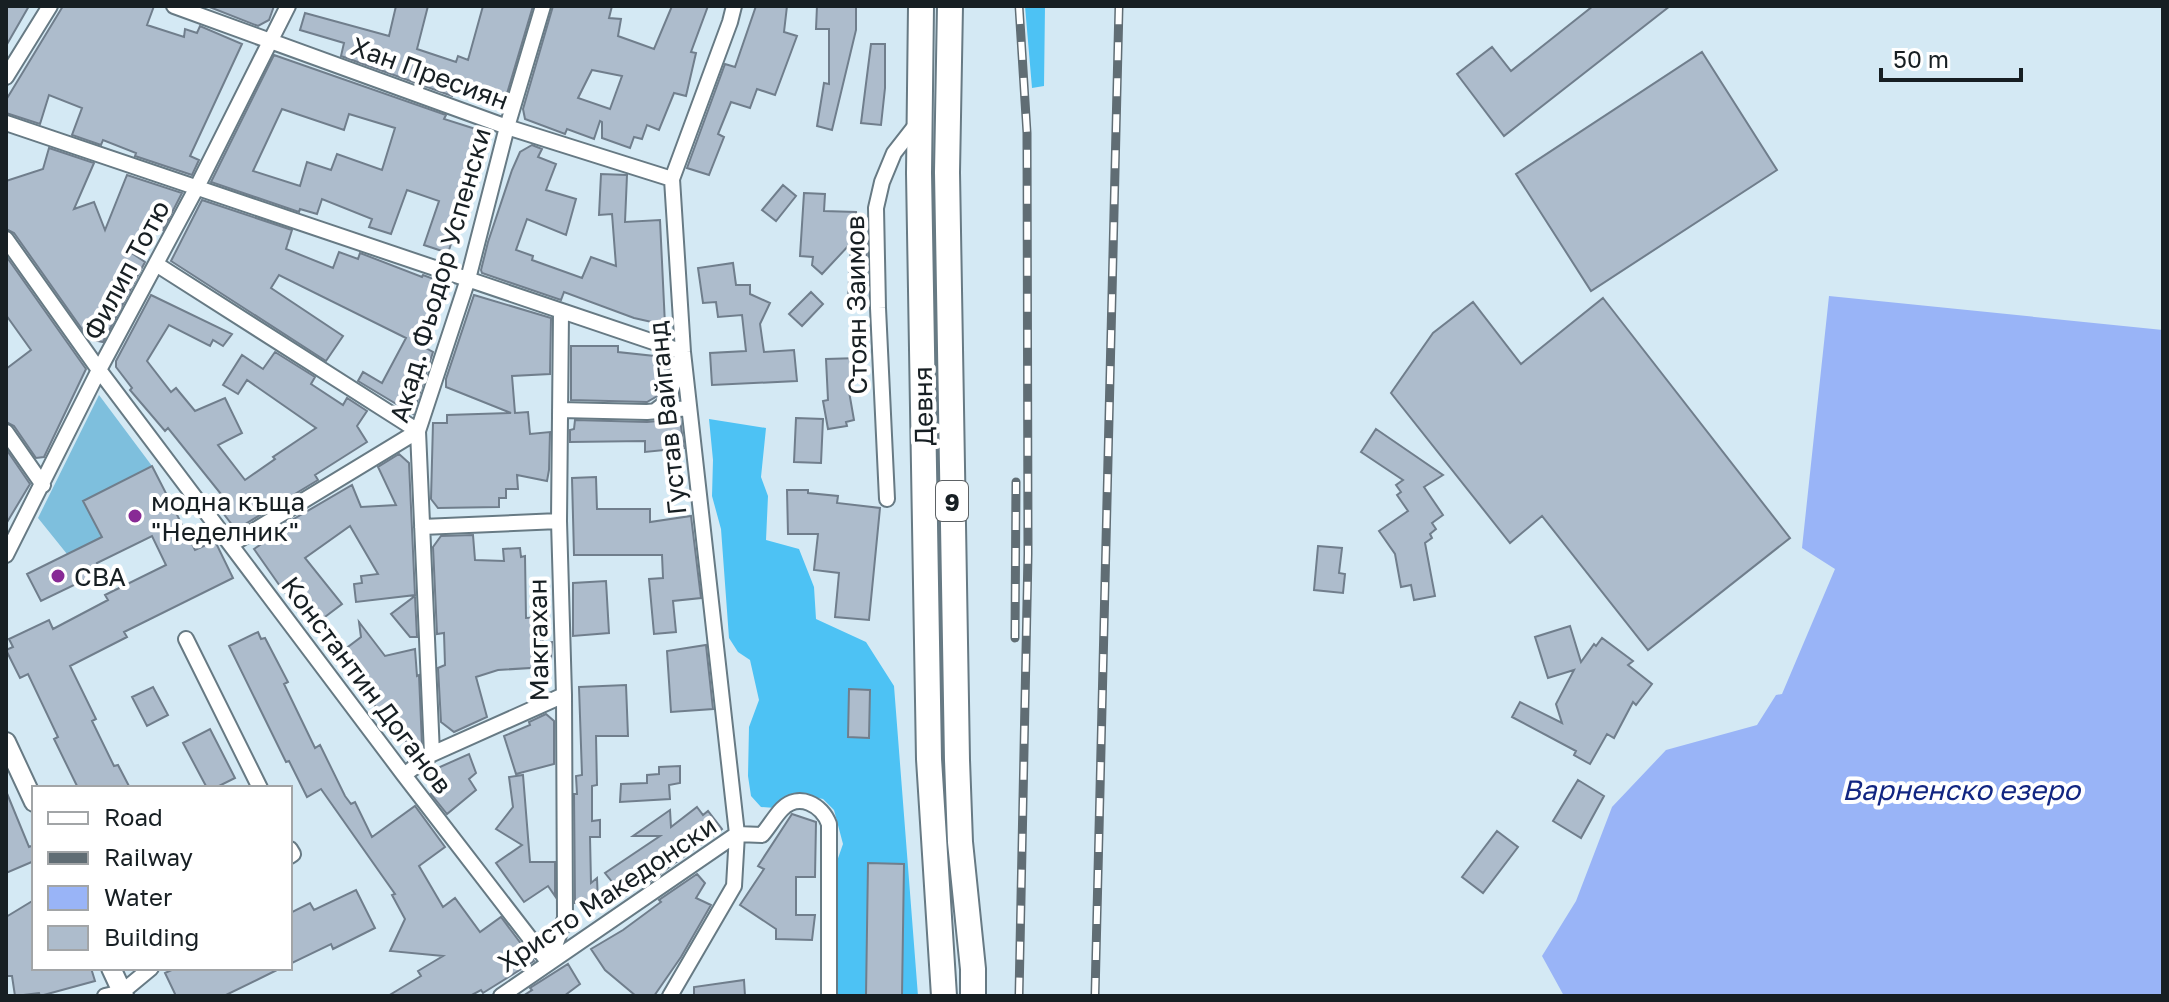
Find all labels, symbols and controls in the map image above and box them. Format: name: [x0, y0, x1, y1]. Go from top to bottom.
street label: Хан Пресиян: [347, 30, 513, 116]
scale bar: [1881, 32, 2021, 82]
text: 50 m: [1893, 44, 1949, 73]
street label: Акад. Фьодор Успенски: [383, 124, 497, 426]
street label: Филип Тотю: [76, 195, 176, 345]
street label: Стоян Заимов: [839, 215, 873, 395]
street label: Густав Вайганд: [641, 319, 693, 516]
street label: Девня: [907, 366, 939, 446]
road number: 9: [936, 481, 968, 521]
place label: модна къща "Неделник": [151, 486, 305, 547]
marker: модна къща "Неделник": [126, 507, 144, 525]
place label: CBA: [74, 561, 126, 592]
marker: CBA: [49, 567, 67, 585]
street label: Константин Доганов: [275, 570, 459, 800]
street label: Макгахан: [521, 578, 555, 702]
water label: Варненско езеро: [1842, 773, 2082, 806]
legend: [32, 786, 292, 970]
text: Road: [104, 802, 163, 831]
street label: Христо Македонски: [492, 810, 722, 978]
text: Railway: [104, 842, 193, 871]
text: Water: [104, 882, 172, 911]
text: Building: [104, 922, 199, 951]

